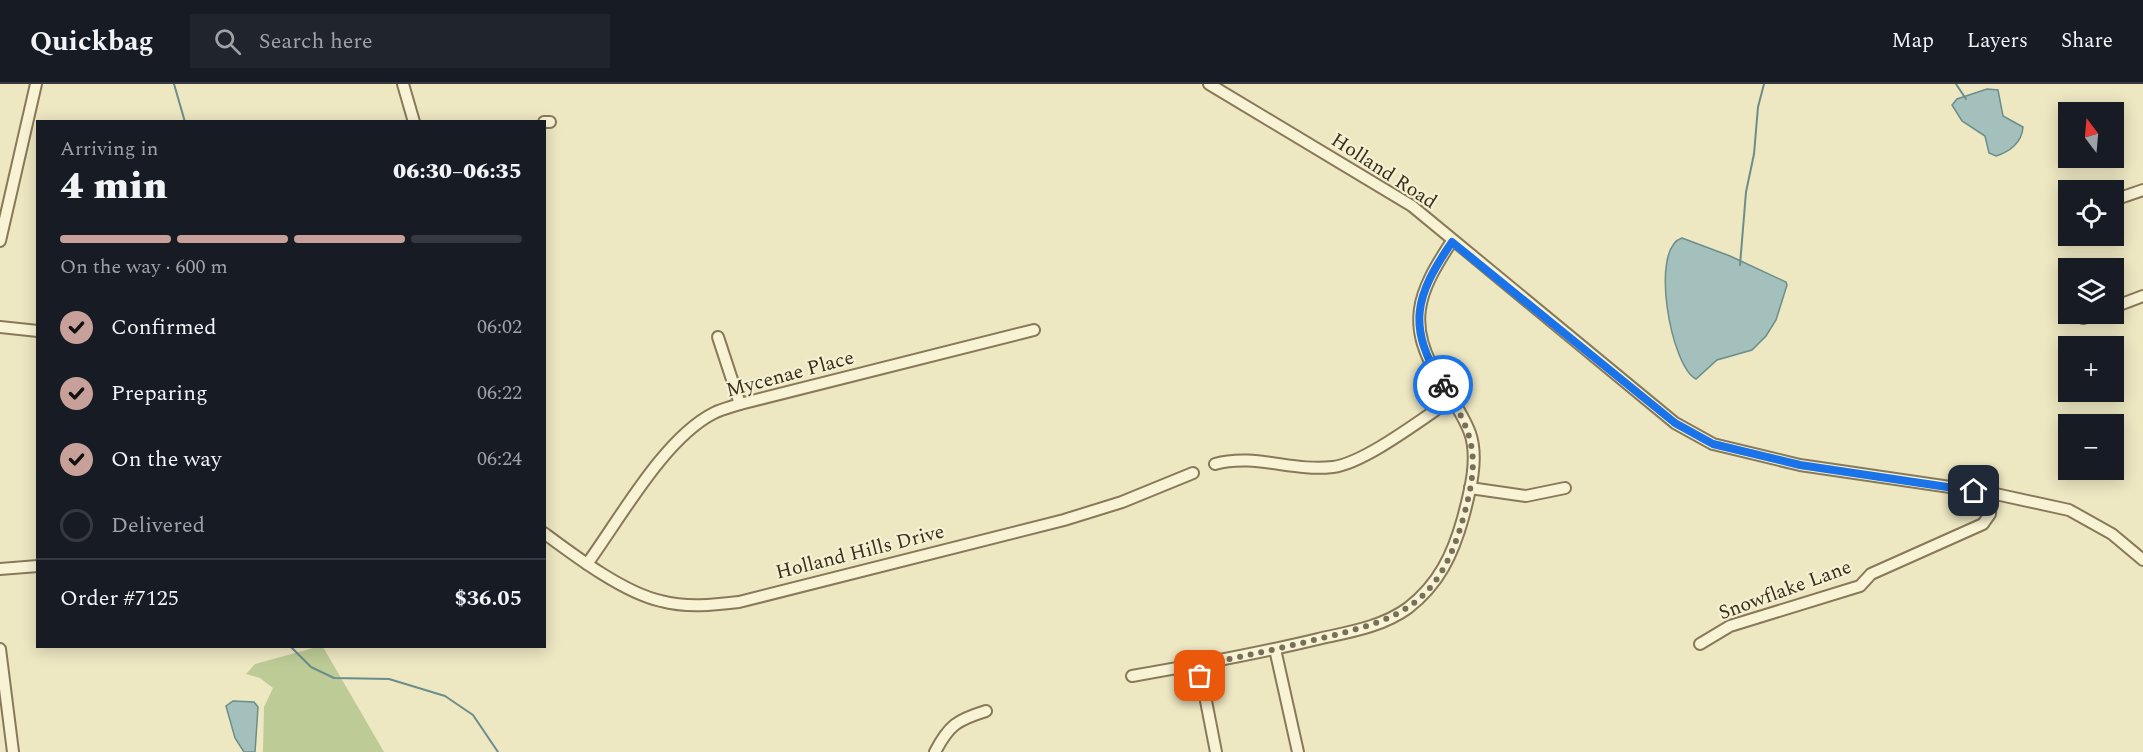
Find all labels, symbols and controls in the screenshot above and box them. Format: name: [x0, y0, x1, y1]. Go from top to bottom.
search box: [190, 14, 610, 68]
text: Quickbag: [30, 20, 154, 63]
icon: search: [211, 25, 244, 58]
text: Search here: [259, 25, 373, 58]
text: Map: [1892, 25, 1934, 57]
text: Layers: [1967, 25, 2028, 57]
text: Share: [2061, 25, 2113, 57]
north arrow: [2058, 102, 2124, 168]
map controls: [2058, 102, 2124, 480]
street label: Holland Road: [1325, 125, 1443, 217]
text: Arriving in: [60, 134, 158, 164]
text: 06:30–06:35: [393, 155, 522, 188]
text: 4 min: [60, 157, 168, 216]
button: locate: [2058, 180, 2124, 246]
text: On the way · 600 m: [60, 252, 228, 282]
button: layers: [2058, 258, 2124, 324]
icon: check: [60, 311, 93, 344]
text: Confirmed: [111, 311, 217, 344]
text: 06:02: [477, 312, 522, 342]
button: +: [2058, 336, 2124, 402]
street label: Mycenae Place: [722, 342, 858, 406]
courier: [1413, 355, 1473, 415]
icon: bike: [1427, 369, 1460, 402]
icon: check: [60, 377, 93, 410]
text: Preparing: [111, 377, 208, 410]
text: 06:22: [477, 378, 522, 408]
button: −: [2058, 414, 2124, 480]
icon: check: [60, 443, 93, 476]
text: On the way: [111, 443, 222, 476]
text: 06:24: [477, 444, 522, 474]
pin: [1948, 465, 1999, 516]
icon: home: [1957, 474, 1990, 507]
text: Delivered: [111, 509, 205, 542]
street label: Holland Hills Drive: [772, 516, 948, 588]
street label: Snowflake Lane: [1714, 552, 1856, 628]
text: Order #7125: [60, 582, 179, 615]
text: $36.05: [454, 582, 522, 615]
pin: [1174, 650, 1225, 701]
icon: bag: [1183, 659, 1216, 692]

